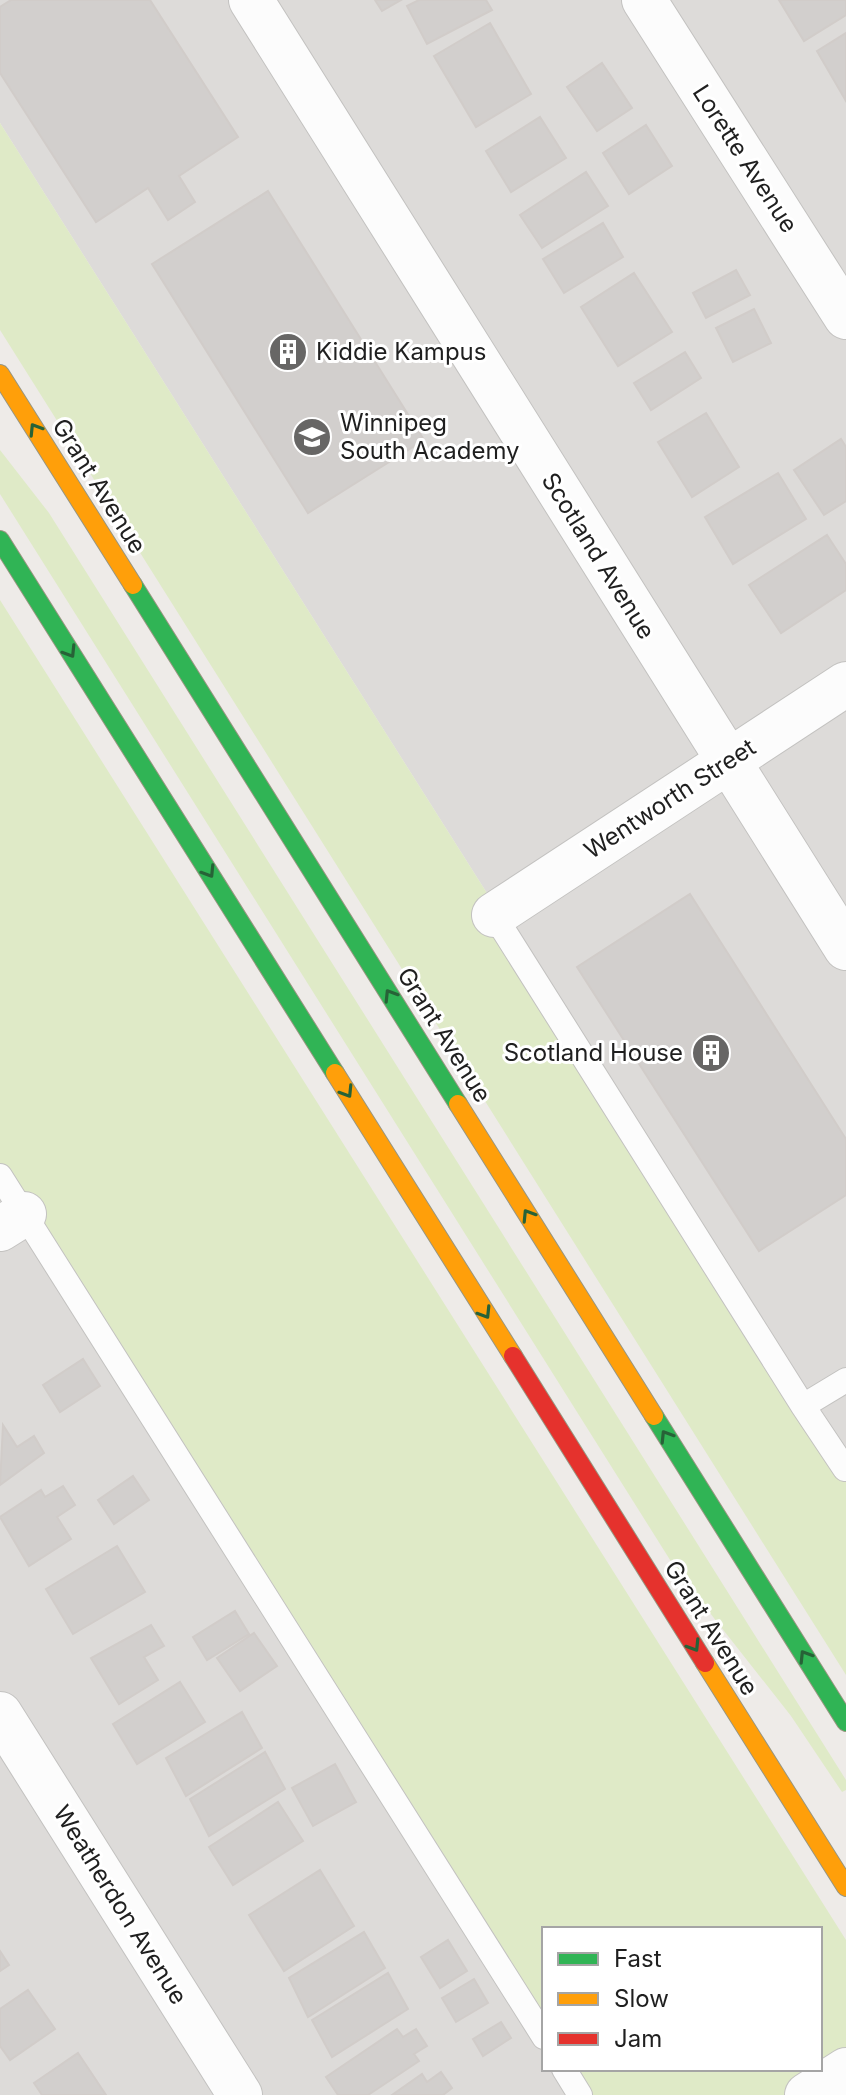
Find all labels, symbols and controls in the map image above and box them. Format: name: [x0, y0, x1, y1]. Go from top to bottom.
street label: Lorette Avenue: [687, 79, 804, 238]
building icon: Kiddie Kampus: [267, 331, 309, 373]
place label: Kiddie Kampus: [316, 337, 486, 366]
place label: Winnipeg South Academy: [340, 408, 520, 465]
street label: Grant Avenue: [46, 413, 152, 559]
school or university icon: Winnipeg South Academy: [291, 416, 333, 458]
one-way arrow: [29, 423, 44, 438]
street label: Scotland Avenue: [536, 467, 661, 644]
one-way arrow: [61, 643, 76, 658]
street label: Wentworth Street: [579, 732, 761, 865]
one-way arrow: [199, 863, 214, 878]
street label: Grant Avenue: [391, 962, 497, 1108]
one-way arrow: [385, 989, 400, 1004]
building icon: Scotland House: [690, 1032, 732, 1074]
place label: Scotland House: [504, 1038, 683, 1067]
one-way arrow: [337, 1084, 352, 1098]
one-way arrow: [523, 1210, 538, 1224]
one-way arrow: [476, 1304, 491, 1318]
one-way arrow: [661, 1430, 676, 1445]
street label: Grant Avenue: [658, 1555, 764, 1701]
one-way arrow: [685, 1637, 700, 1652]
one-way arrow: [799, 1650, 814, 1665]
street label: Weatherdon Avenue: [47, 1800, 193, 2010]
legend: [542, 1927, 822, 2071]
text: Fast: [614, 1944, 662, 1973]
text: Slow: [614, 1984, 669, 2013]
text: Jam: [614, 2024, 662, 2053]

